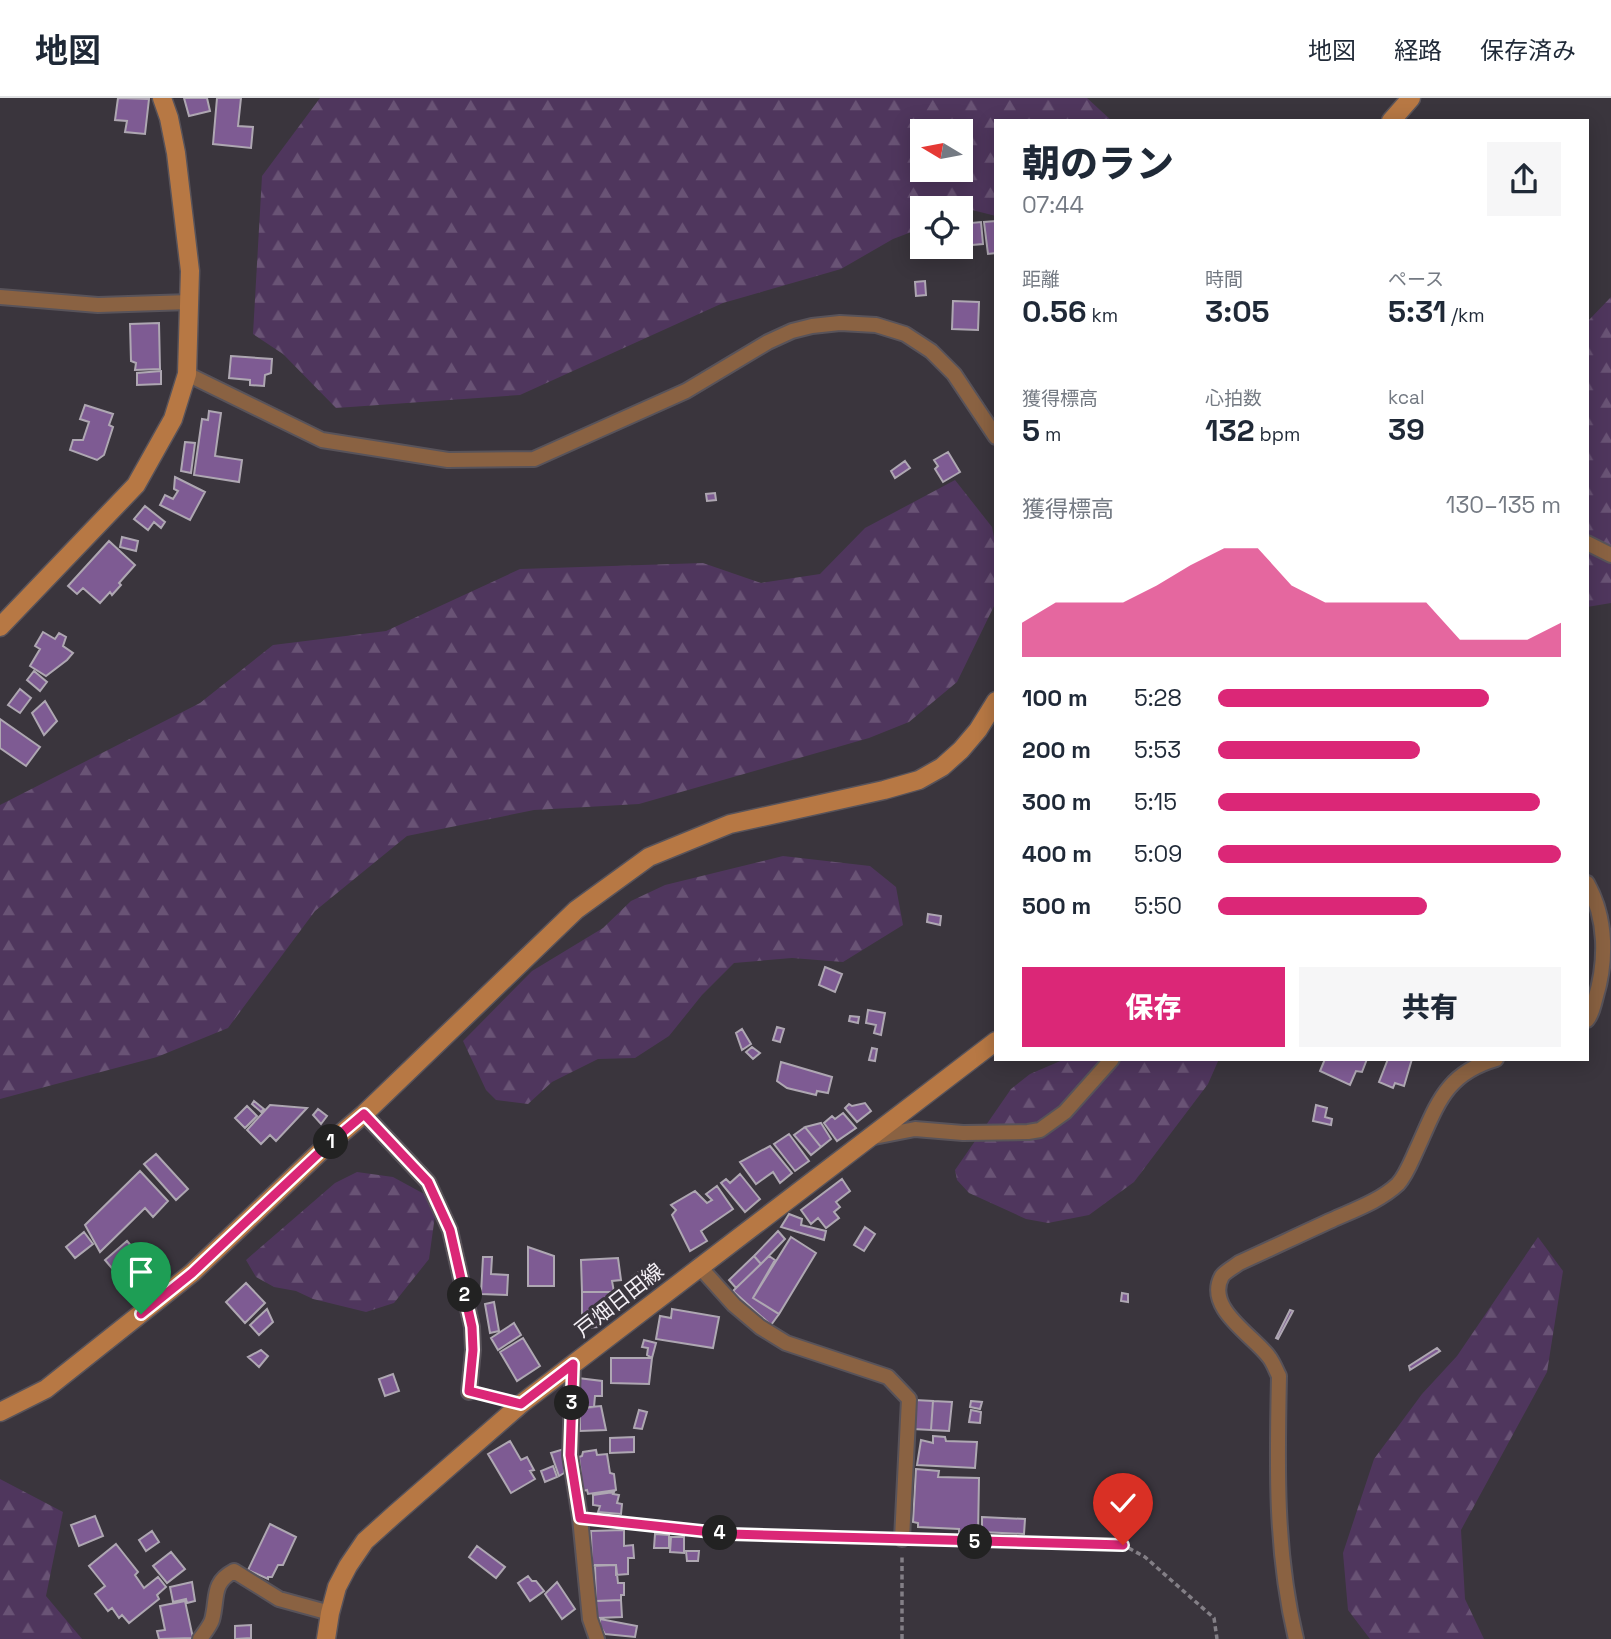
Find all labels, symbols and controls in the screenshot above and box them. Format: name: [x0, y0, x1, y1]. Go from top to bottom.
text: 地図: [35, 30, 101, 72]
text: 地図: [1308, 35, 1356, 66]
text: 経路: [1394, 35, 1442, 66]
text: 保存済み: [1480, 35, 1576, 66]
north arrow: [910, 119, 973, 182]
map controls: [910, 119, 973, 259]
text: 朝のラン: [1022, 140, 1174, 188]
button: share: [1487, 142, 1561, 216]
text: 07:44: [1022, 190, 1084, 220]
button: locate: [910, 196, 973, 259]
text: 距離: [1022, 267, 1060, 292]
text: 時間: [1205, 267, 1243, 292]
text: ペース: [1388, 267, 1444, 292]
text: 0.56: [1022, 292, 1087, 331]
text: 3:05: [1205, 292, 1270, 331]
text: 5:31: [1388, 292, 1446, 331]
text: km: [1087, 303, 1118, 328]
text: /km: [1446, 303, 1485, 328]
text: kcal: [1388, 385, 1425, 410]
text: 獲得標高: [1022, 386, 1098, 411]
text: 心拍数: [1205, 386, 1262, 411]
text: 39: [1388, 410, 1425, 449]
text: 5: [1022, 411, 1040, 450]
text: 132: [1205, 411, 1255, 450]
text: m: [1040, 422, 1061, 447]
text: bpm: [1255, 422, 1300, 447]
text: 130–135 m: [1446, 490, 1561, 520]
text: 獲得標高: [1022, 494, 1114, 524]
text: 100 m: [1022, 683, 1088, 713]
text: 5:28: [1134, 683, 1182, 713]
text: 200 m: [1022, 735, 1091, 765]
text: 5:53: [1134, 735, 1181, 765]
text: 300 m: [1022, 787, 1091, 817]
text: 5:15: [1134, 787, 1177, 817]
text: 400 m: [1022, 839, 1092, 869]
text: 5:09: [1134, 839, 1182, 869]
text: 500 m: [1022, 891, 1091, 921]
text: 5:50: [1134, 891, 1182, 921]
button: 保存: [1022, 967, 1285, 1047]
button: 共有: [1299, 967, 1561, 1047]
pin: 1: [314, 1124, 348, 1160]
text: 1: [326, 1129, 335, 1154]
pin: [111, 1242, 171, 1314]
icon: arrive: [122, 1253, 160, 1291]
street label: 戸畑日田線: [569, 1257, 669, 1343]
pin: 2: [448, 1278, 482, 1312]
text: 2: [459, 1282, 470, 1307]
pin: 3: [554, 1386, 590, 1420]
text: 3: [566, 1390, 577, 1415]
pin: [1093, 1473, 1153, 1545]
icon: check: [1104, 1484, 1142, 1522]
pin: 4: [702, 1516, 738, 1550]
text: 4: [713, 1520, 726, 1545]
pin: 5: [958, 1524, 992, 1560]
text: 5: [969, 1529, 980, 1554]

